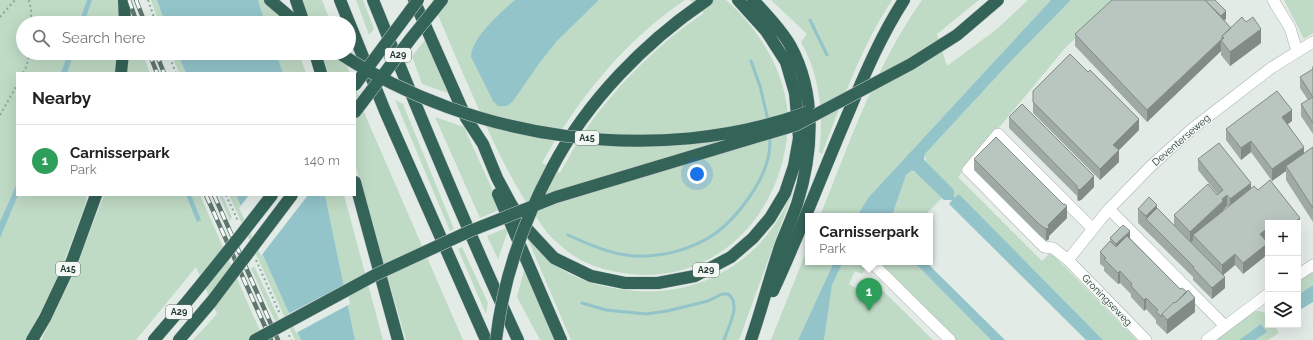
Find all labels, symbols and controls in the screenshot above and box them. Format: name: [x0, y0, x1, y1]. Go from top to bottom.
search box: [16, 16, 356, 60]
icon: search: [30, 27, 52, 49]
text: Search here: [62, 29, 145, 47]
road number: A29: [385, 48, 411, 62]
text: Nearby: [32, 88, 91, 108]
street label: Deventerseweg: [1150, 112, 1212, 168]
road number: A15: [575, 131, 599, 145]
text: Carnisserpark: [70, 144, 170, 162]
text: 1: [42, 153, 48, 168]
text: 140 m: [304, 153, 340, 168]
text: Park: [70, 162, 97, 177]
your location: [687, 164, 707, 184]
popup: [805, 213, 933, 265]
map controls: [1265, 220, 1301, 328]
button: +: [1265, 220, 1301, 256]
text: Carnisserpark: [819, 223, 919, 241]
text: Park: [819, 241, 846, 256]
button: −: [1265, 256, 1301, 292]
road number: A15: [56, 262, 80, 276]
road number: A29: [693, 263, 719, 277]
street label: Groningseweg: [1080, 272, 1134, 328]
pin: 1: [856, 278, 882, 311]
button: layers: [1265, 292, 1301, 328]
road number: A29: [166, 305, 192, 319]

